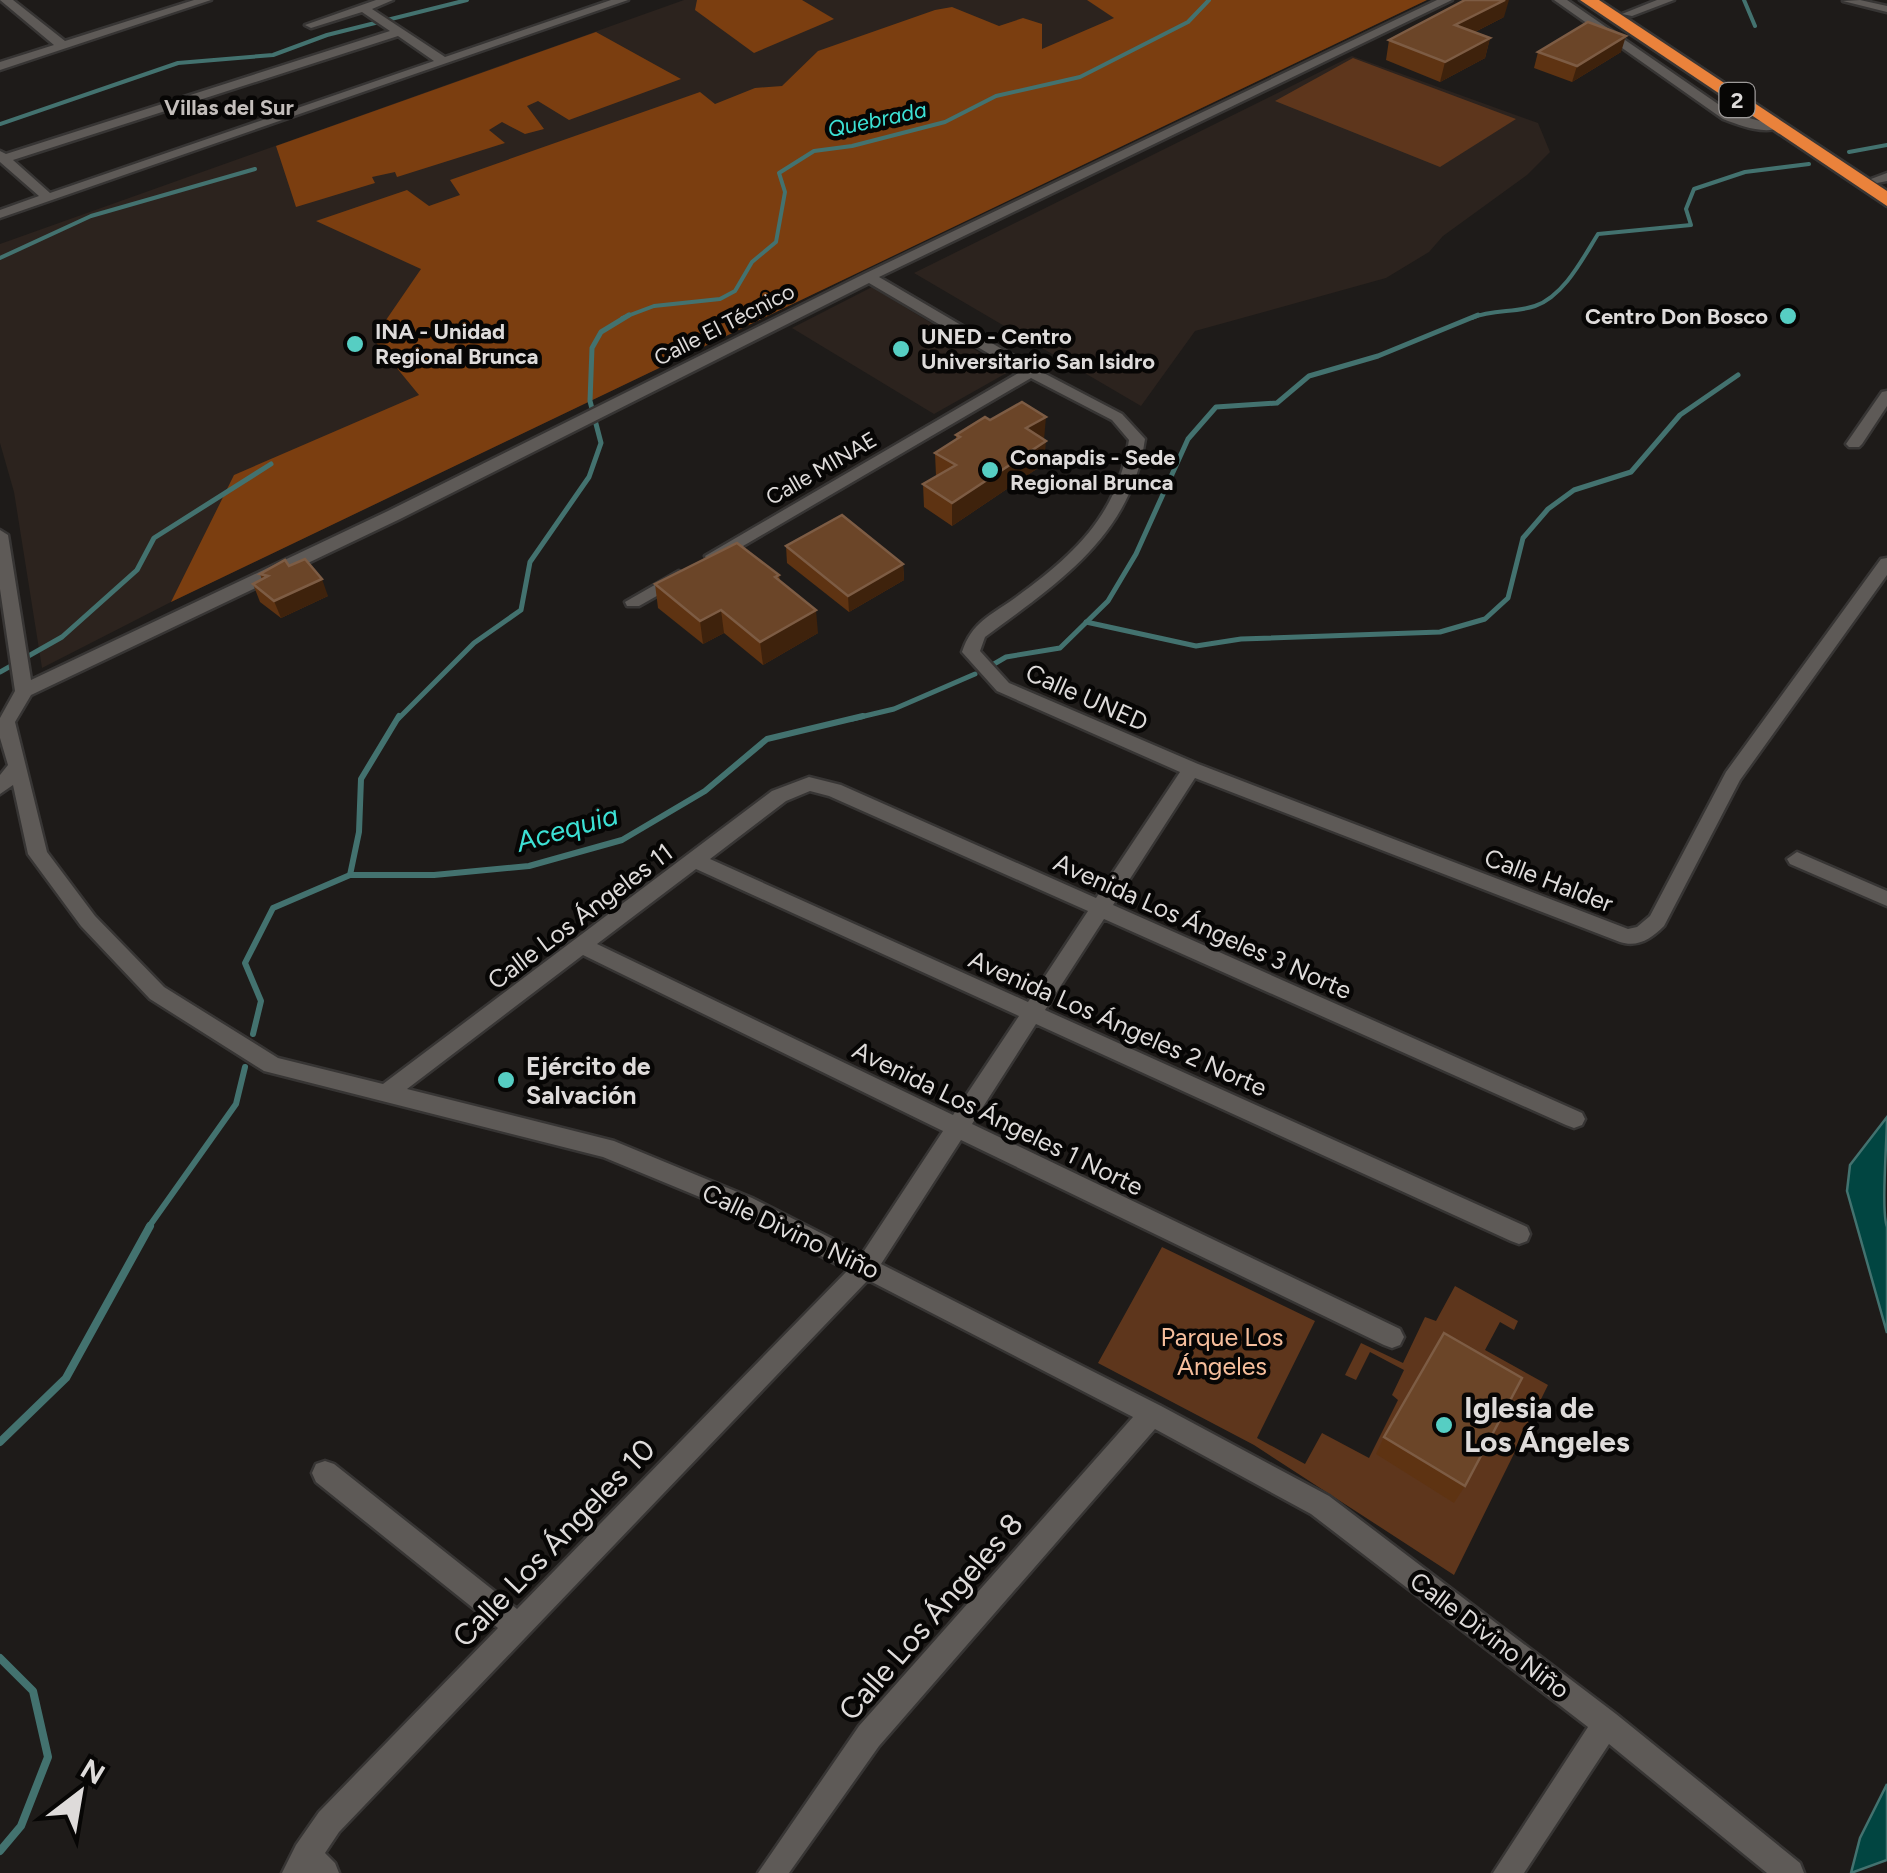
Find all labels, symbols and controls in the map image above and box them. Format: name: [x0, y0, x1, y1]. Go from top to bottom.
road number: 2: [1720, 83, 1754, 117]
district label: Villas del Sur: [164, 94, 295, 121]
water label: Quebrada: [825, 96, 929, 143]
street label: Calle El Técnico: [649, 277, 799, 371]
place label: Centro Don Bosco: [1585, 303, 1768, 330]
marker: Centro Don Bosco: [1777, 305, 1799, 327]
place label: INA - Unidad Regional Brunca: [375, 318, 539, 370]
place label: UNED - Centro Universitario San Isidro: [921, 323, 1155, 375]
marker: INA - Unidad Regional Brunca: [344, 333, 366, 355]
marker: UNED - Centro Universitario San Isidro: [890, 338, 912, 360]
street label: Calle MINAE: [761, 426, 882, 511]
place label: Conapdis - Sede Regional Brunca: [1010, 444, 1176, 496]
marker: Conapdis - Sede Regional Brunca: [979, 459, 1001, 481]
street label: Calle UNED: [1021, 657, 1153, 737]
water label: Acequia: [511, 797, 622, 859]
street label: Calle Los Ángeles 11: [482, 837, 678, 995]
street label: Calle Halder: [1480, 842, 1618, 918]
street label: Avenida Los Ángeles 3 Norte: [1049, 847, 1357, 1005]
street label: Avenida Los Ángeles 2 Norte: [964, 944, 1272, 1102]
street label: Avenida Los Ángeles 1 Norte: [848, 1034, 1148, 1202]
place label: Ejército de Salvación: [526, 1051, 651, 1110]
marker: Ejército de Salvación: [495, 1069, 517, 1091]
street label: Calle Divino Niño: [698, 1177, 884, 1285]
park label: Parque Los Ángeles: [1161, 1322, 1283, 1381]
place label: Iglesia de Los Ángeles: [1464, 1389, 1630, 1460]
marker: Iglesia de Los Ángeles: [1433, 1414, 1455, 1436]
street label: Calle Los Ángeles 10: [445, 1431, 663, 1655]
street label: Calle Los Ángeles 8: [831, 1506, 1031, 1728]
street label: Calle Divino Niño: [1404, 1565, 1576, 1705]
north arrow: [30, 1743, 130, 1843]
text: N: [75, 1751, 111, 1792]

